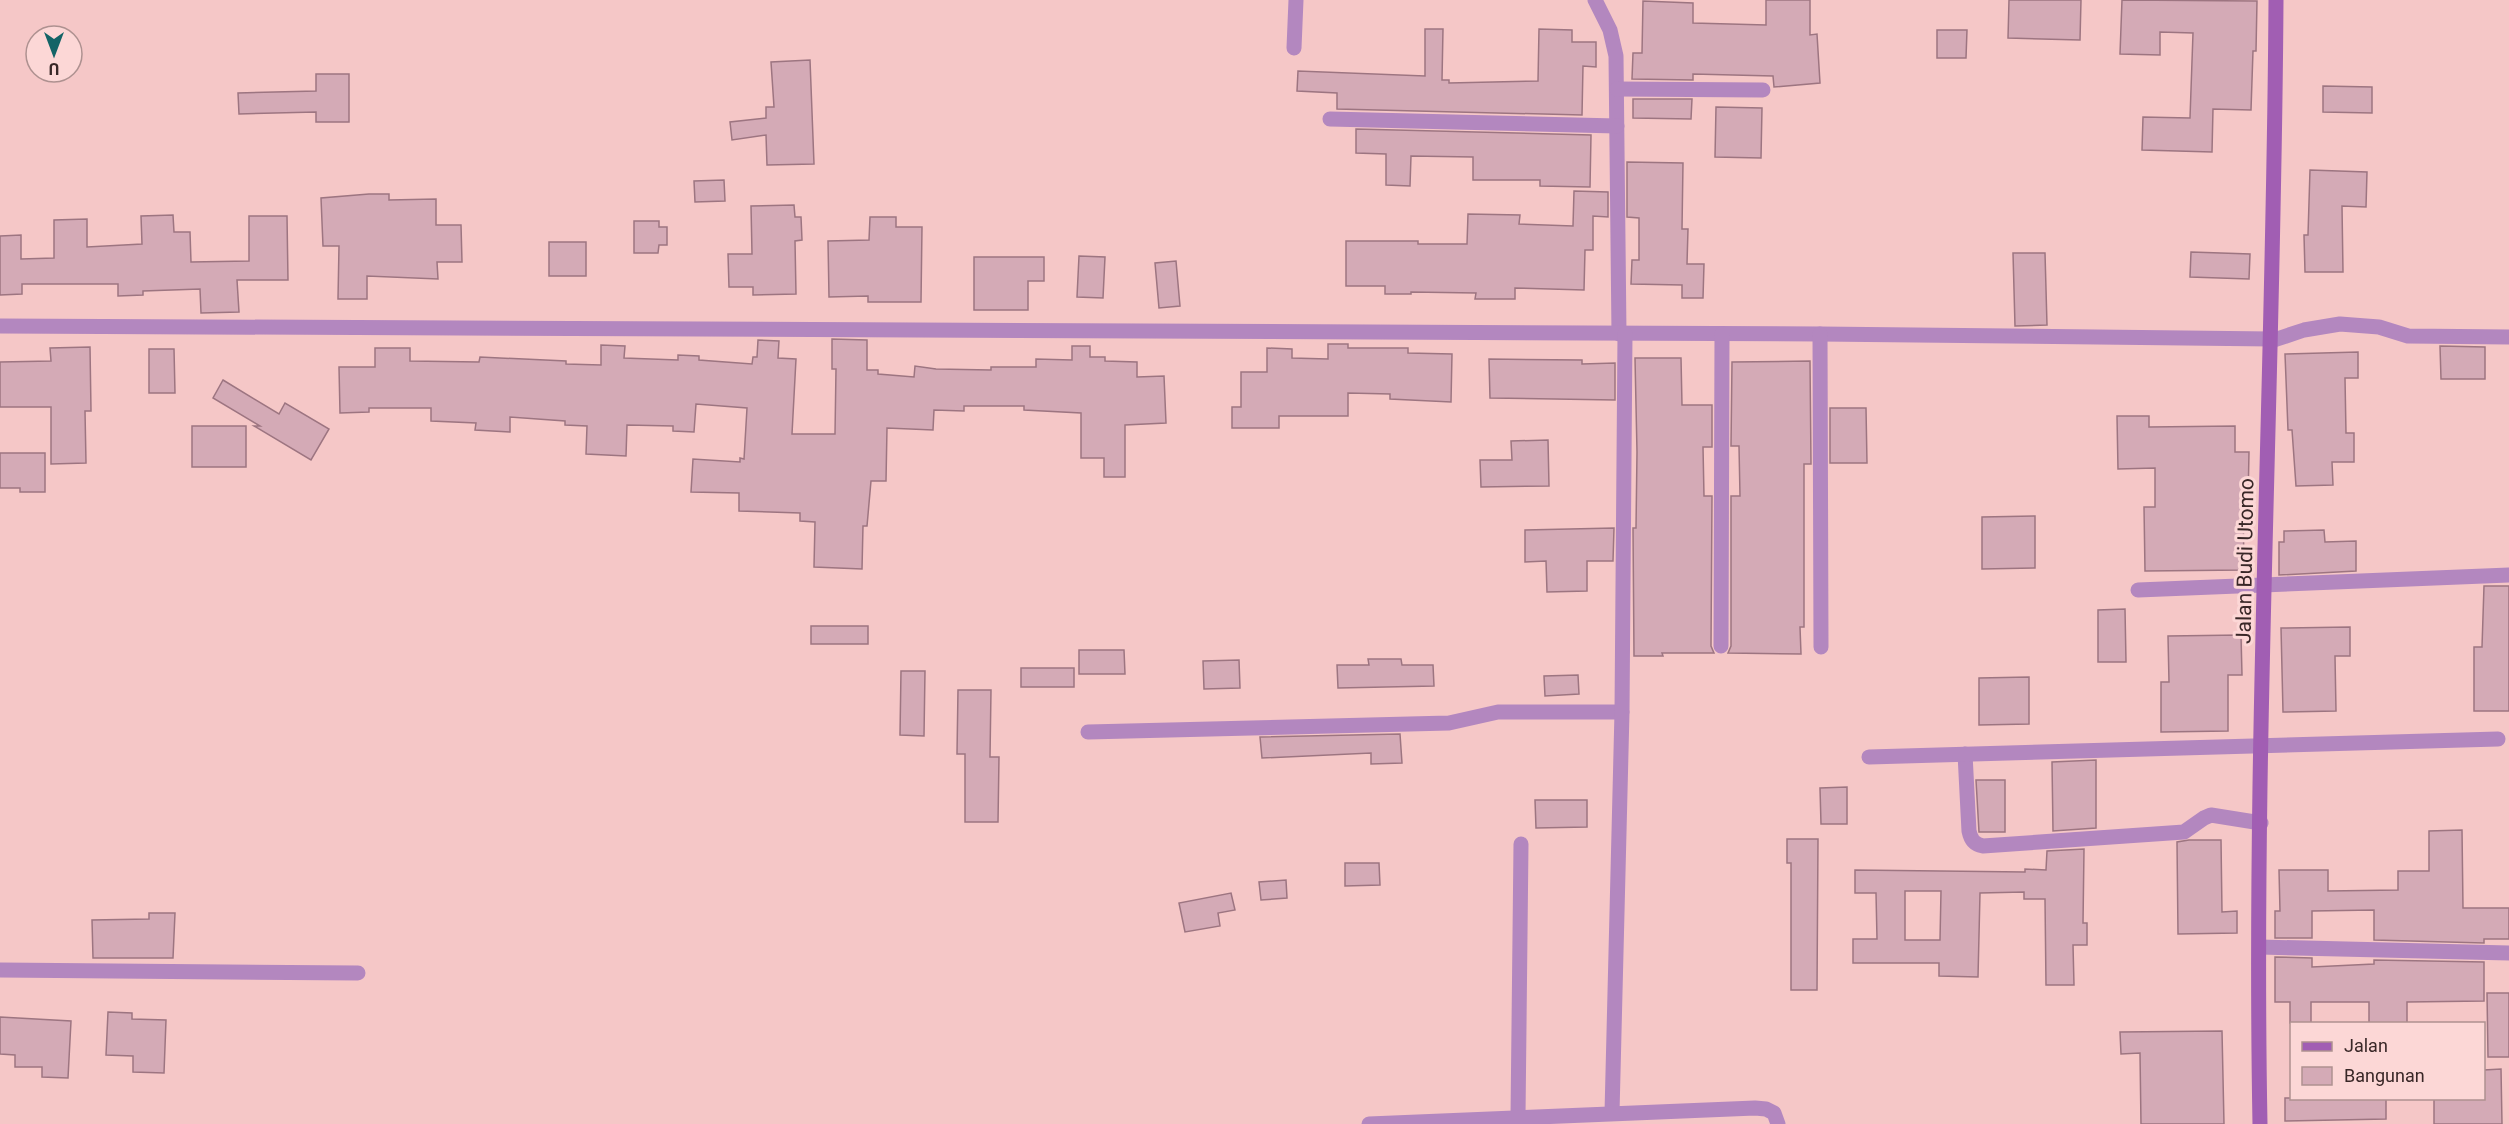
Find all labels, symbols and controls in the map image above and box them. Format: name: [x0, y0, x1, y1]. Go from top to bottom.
north arrow: [24, 24, 84, 84]
text: U: [49, 59, 59, 78]
street label: Jalan Budi Utomo: [2232, 478, 2258, 644]
legend: [2290, 1022, 2485, 1100]
text: Jalan: [2344, 1035, 2388, 1056]
text: Bangunan: [2344, 1065, 2425, 1086]

